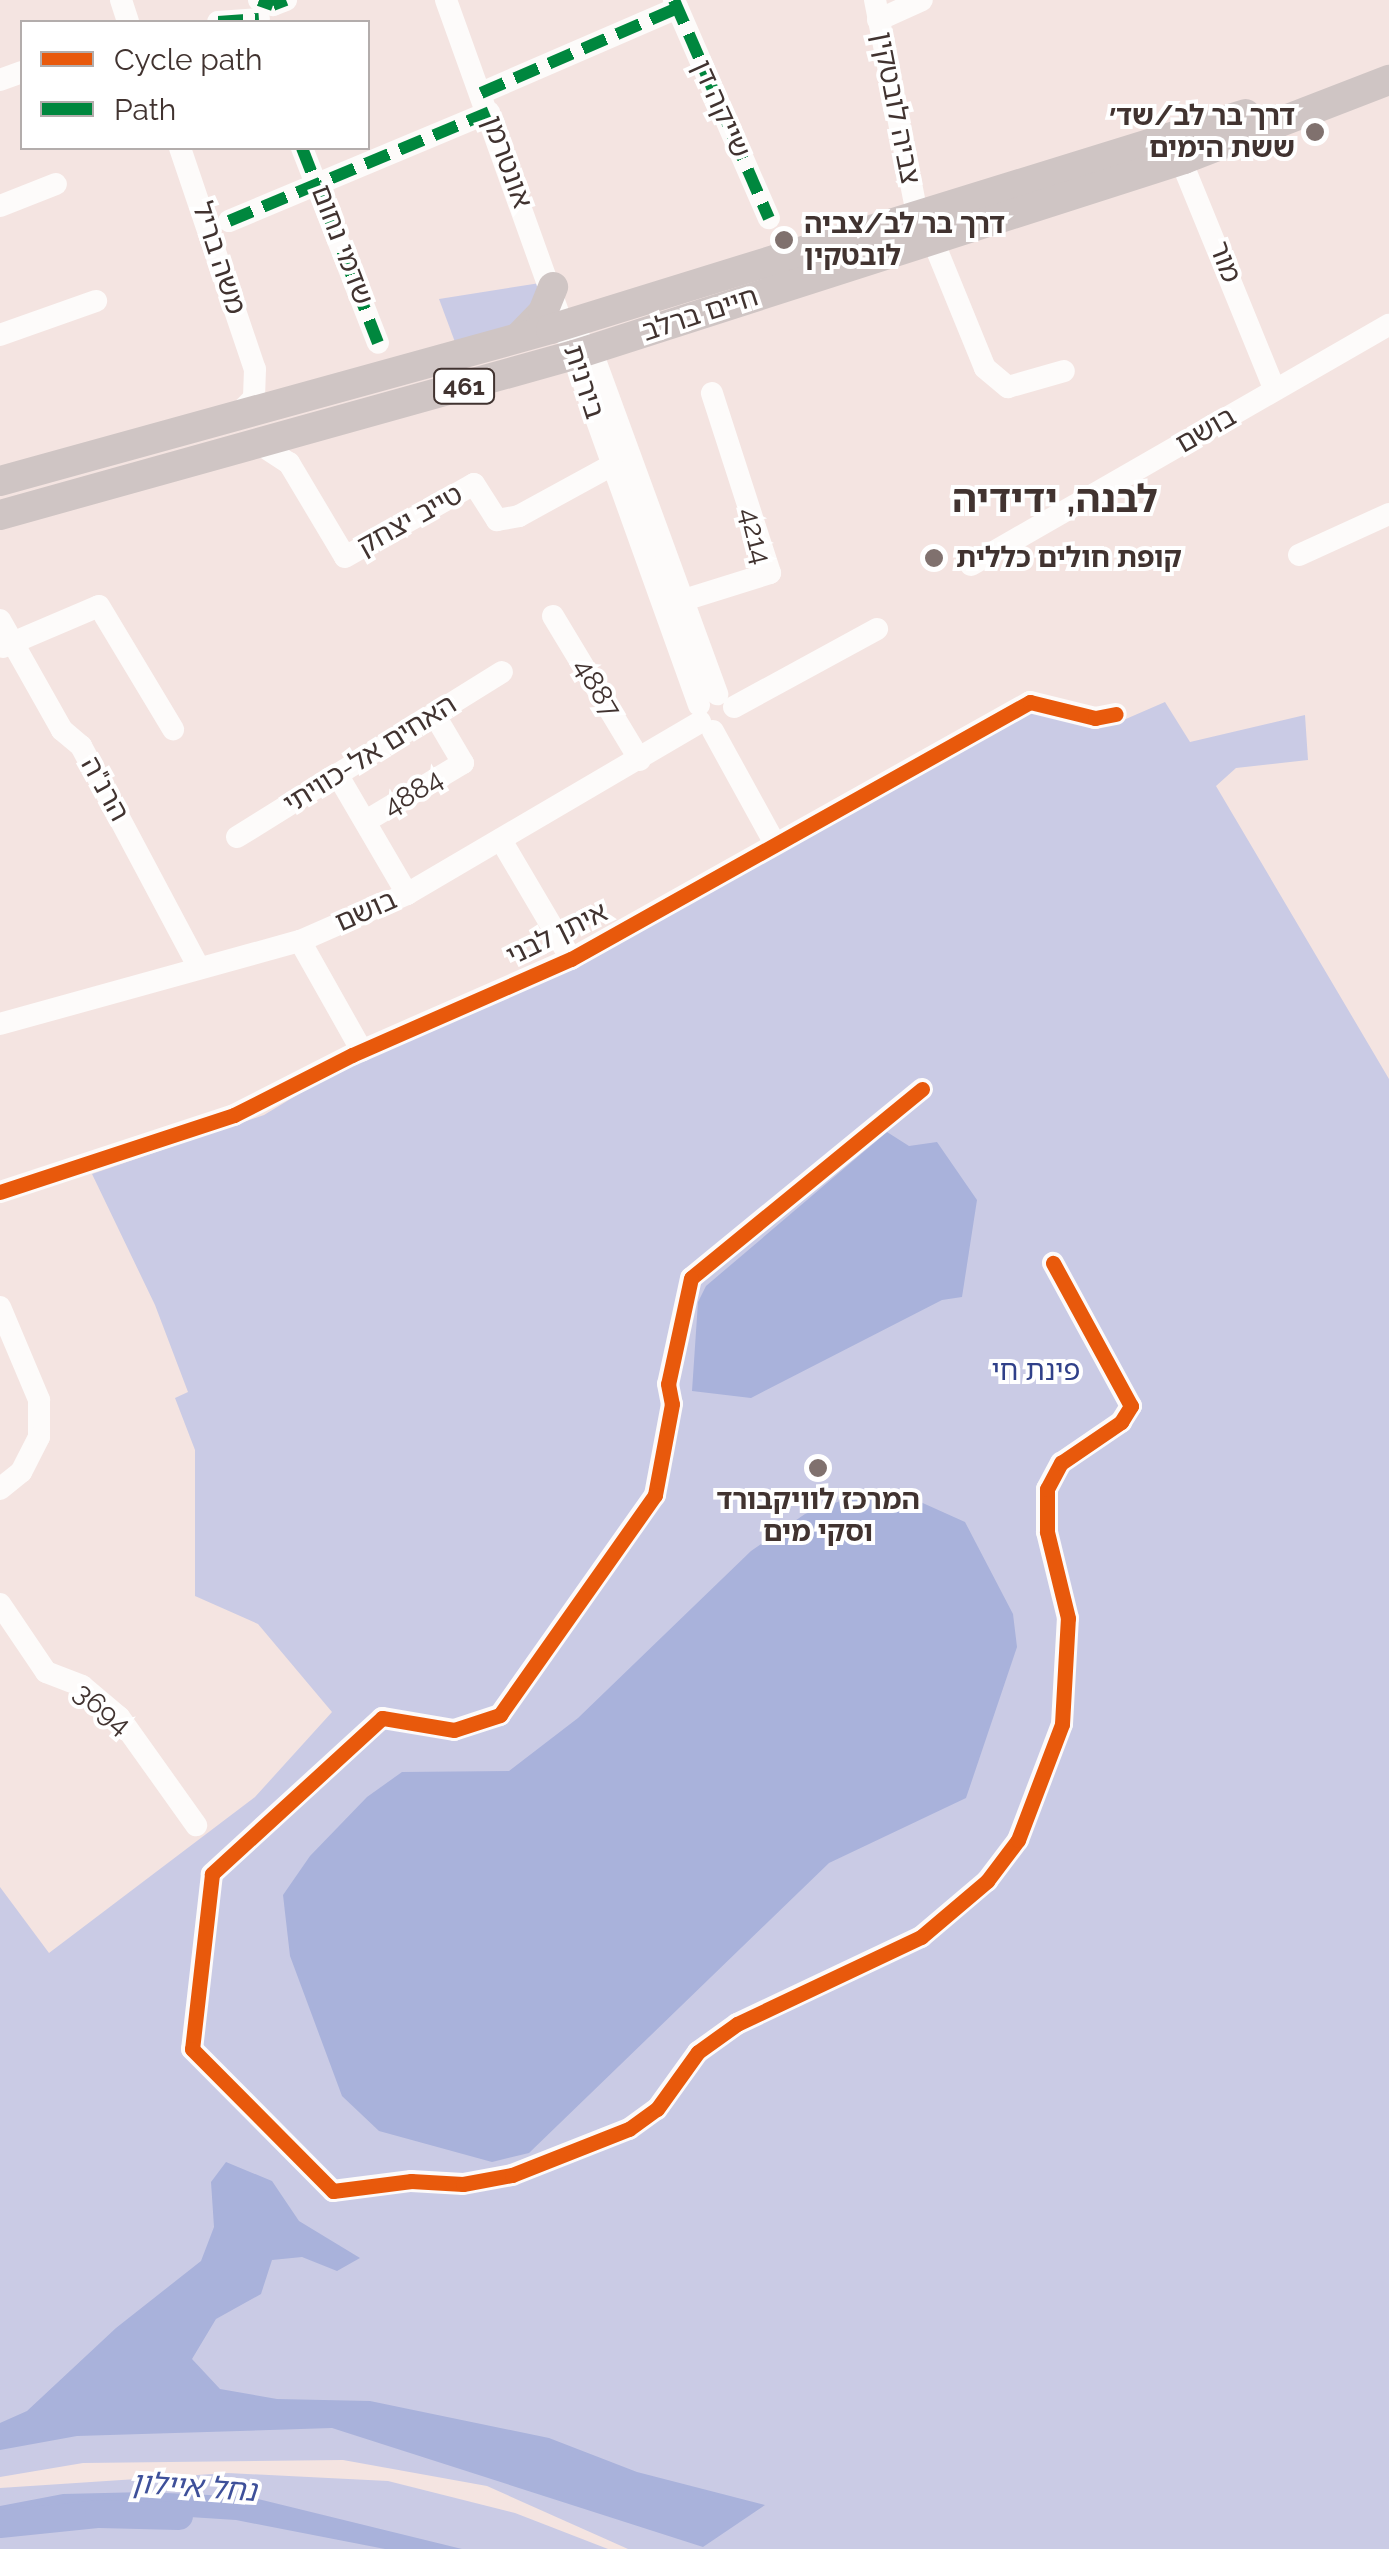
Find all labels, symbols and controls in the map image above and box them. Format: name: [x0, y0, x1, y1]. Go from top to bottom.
legend: [20, 20, 370, 150]
street label: צביה לובטקין: [865, 29, 927, 187]
text: Cycle path: [114, 42, 262, 77]
street label: שייקה דן: [685, 55, 757, 163]
text: Path: [114, 92, 176, 127]
place label: דרך בר לב/שד׳ ששת הימים: [1110, 99, 1295, 165]
street label: אונטרמן: [475, 111, 539, 213]
marker: דרך בר לב/שד׳ ששת הימים: [1304, 121, 1326, 143]
street label: שדמי נחום: [304, 180, 380, 310]
street label: משה בריל: [185, 197, 253, 319]
place label: דרך בר לב/צביה לובטקין: [804, 207, 1005, 273]
marker: דרך בר לב/צביה לובטקין: [773, 229, 795, 251]
street label: מור: [1202, 237, 1248, 287]
street label: חיים ברלב: [638, 279, 762, 349]
street label: בירנית: [556, 341, 612, 423]
road number: 461: [432, 366, 496, 406]
street label: בושם: [1170, 399, 1242, 461]
district label: לבנה, ידידיה: [952, 476, 1158, 522]
street label: טייב יצחק: [351, 477, 469, 563]
street label: 4214: [732, 504, 778, 568]
place label: קופת חולים כללית: [956, 541, 1182, 575]
marker: קופת חולים כללית: [921, 545, 947, 571]
street label: 4887: [566, 652, 628, 724]
street label: האחים אל-כוויתי: [277, 687, 463, 821]
street label: הרנ"ה: [74, 751, 136, 827]
street label: 4884: [377, 762, 449, 824]
street label: בושם: [330, 883, 402, 939]
street label: איתן לבני: [501, 895, 613, 973]
park label: פינת חי: [992, 1354, 1080, 1388]
marker: המרכז לוויקבורד וסקי מים: [807, 1457, 829, 1479]
place label: המרכז לוויקבורד וסקי מים: [716, 1483, 920, 1549]
street label: 3694: [67, 1676, 137, 1742]
water label: נחל איילון: [130, 2465, 258, 2509]

